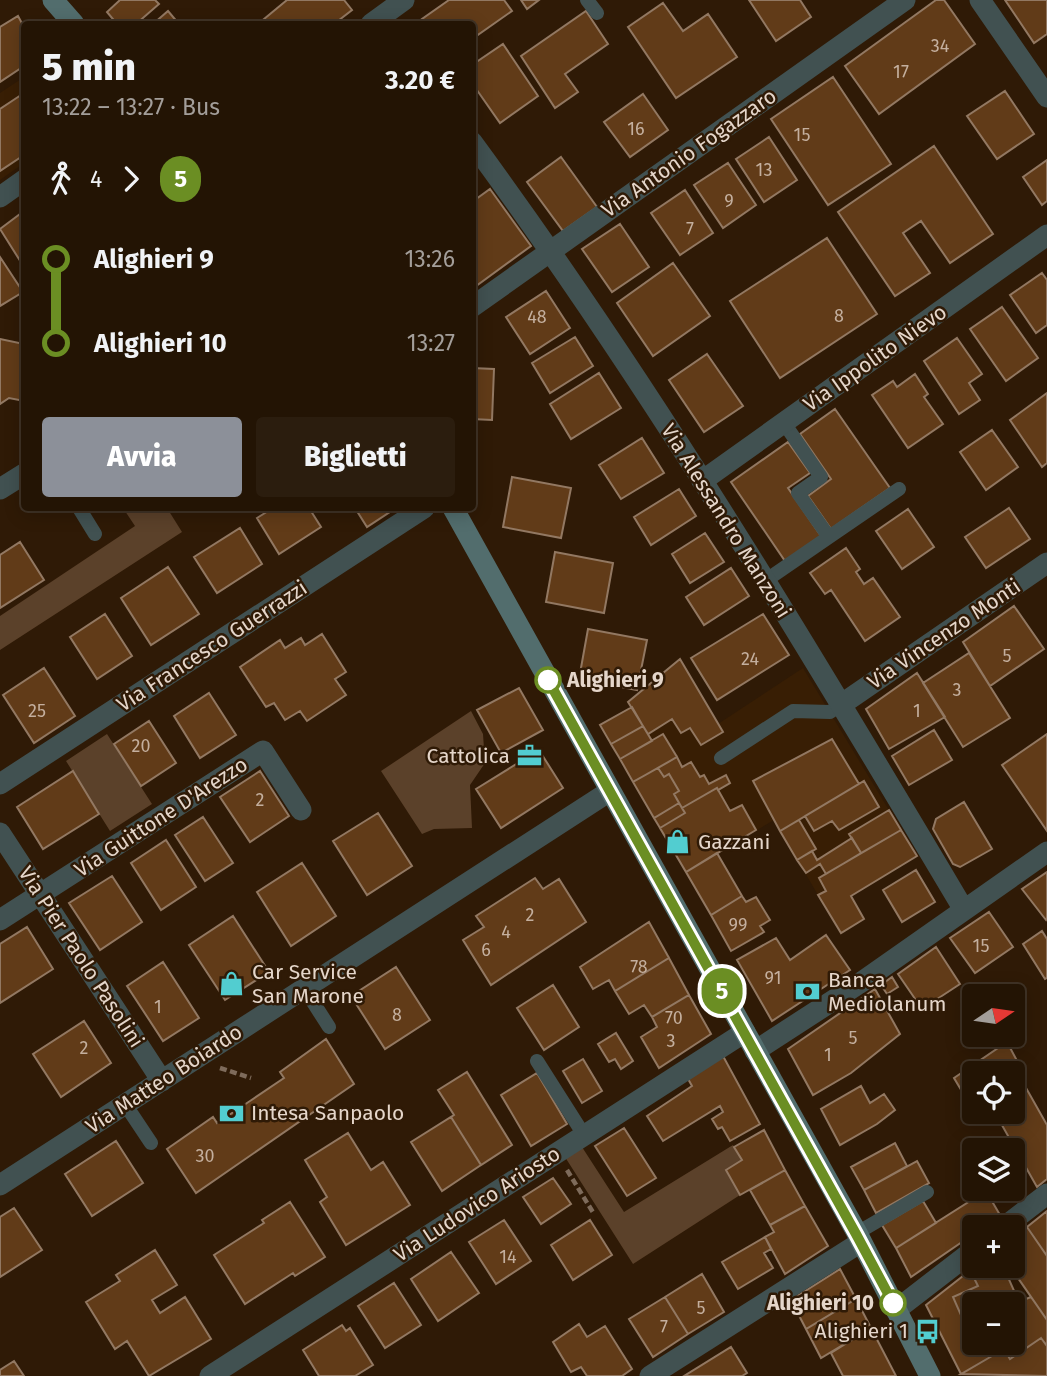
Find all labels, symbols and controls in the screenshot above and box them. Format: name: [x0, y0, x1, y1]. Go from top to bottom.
house number: 34: [931, 35, 950, 57]
text: 5 min: [42, 44, 136, 90]
house number: 17: [893, 61, 909, 83]
text: 3.20 €: [385, 65, 455, 96]
street label: Via Antonio Fogazzaro: [597, 83, 781, 223]
text: 13:22 – 13:27 · Bus: [42, 93, 220, 121]
house number: 16: [627, 118, 645, 140]
house number: 15: [794, 124, 810, 146]
house number: 13: [756, 159, 772, 181]
icon: walk: [42, 160, 80, 198]
icon: forward: [112, 160, 150, 198]
text: 4: [90, 165, 102, 193]
text: 5: [174, 165, 187, 193]
house number: 9: [724, 190, 734, 212]
house number: 7: [686, 218, 694, 240]
text: Alighieri 9: [94, 244, 214, 275]
text: 13:26: [404, 245, 455, 273]
street label: Via Ippolito Nievo: [798, 299, 952, 417]
house number: 8: [834, 305, 844, 327]
house number: 48: [527, 306, 547, 328]
text: Alighieri 10: [94, 328, 227, 359]
text: 13:27: [407, 329, 455, 357]
button: Avvia: [42, 417, 242, 497]
button: Biglietti: [256, 417, 455, 497]
street label: Via Alessandro Manzoni: [655, 419, 797, 623]
street label: Via Vincenzo Monti: [862, 573, 1026, 695]
street label: Via Francesco Guerrazzi: [112, 575, 312, 717]
house number: 5: [1002, 645, 1012, 667]
house number: 24: [741, 648, 759, 670]
marker: Alighieri 9: [535, 667, 561, 693]
place label: Alighieri 9: [566, 667, 664, 693]
house number: 3: [953, 679, 961, 701]
house number: 25: [28, 700, 46, 722]
house number: 1: [913, 700, 921, 722]
house number: 20: [132, 735, 150, 757]
office icon: Cattolica: [516, 742, 544, 770]
place label: Cattolica: [427, 743, 510, 769]
street label: Via Guittone D'Arezzo: [70, 751, 252, 883]
house number: 2: [256, 789, 265, 811]
shop icon: Gazzani: [664, 828, 692, 856]
place label: Gazzani: [698, 829, 770, 855]
street label: Via Pier Paolo Pasolini: [13, 861, 149, 1053]
house number: 2: [526, 904, 535, 926]
house number: 99: [729, 914, 747, 936]
house number: 4: [501, 921, 511, 943]
house number: 15: [973, 935, 989, 957]
house number: 6: [481, 939, 491, 961]
house number: 78: [630, 956, 648, 978]
place label: Car Service San Marone: [252, 959, 364, 1009]
house number: 91: [765, 967, 781, 989]
place label: Banca Mediolanum: [828, 967, 947, 1017]
line badge: 5: [699, 968, 745, 1014]
shop icon: Car Service San Marone: [218, 970, 246, 998]
text: 5: [716, 977, 728, 1005]
bank icon: Banca Mediolanum: [794, 978, 822, 1006]
north arrow: [962, 984, 1026, 1046]
map controls: [962, 984, 1025, 1355]
house number: 1: [154, 996, 162, 1018]
house number: 8: [392, 1004, 402, 1026]
house number: 70: [665, 1007, 683, 1029]
street label: Via Matteo Boiardo: [81, 1019, 247, 1139]
house number: 5: [848, 1027, 858, 1049]
house number: 3: [667, 1030, 675, 1052]
house number: 2: [80, 1037, 89, 1059]
house number: 1: [824, 1044, 832, 1066]
button: locate: [962, 1061, 1025, 1124]
bank icon: Intesa Sanpaolo: [217, 1099, 245, 1127]
place label: Intesa Sanpaolo: [251, 1100, 404, 1126]
button: layers: [962, 1138, 1025, 1201]
street label: Via Ludovico Ariosto: [389, 1141, 565, 1267]
house number: 30: [195, 1145, 215, 1167]
button: +: [962, 1215, 1025, 1278]
house number: 14: [499, 1246, 517, 1268]
place label: Alighieri 10: [766, 1290, 874, 1316]
marker: Alighieri 10: [880, 1290, 906, 1316]
button: −: [962, 1292, 1025, 1355]
house number: 5: [696, 1297, 706, 1319]
house number: 7: [660, 1316, 668, 1338]
bus stop icon: Alighieri 1: [914, 1317, 942, 1345]
place label: Alighieri 1: [815, 1318, 908, 1344]

